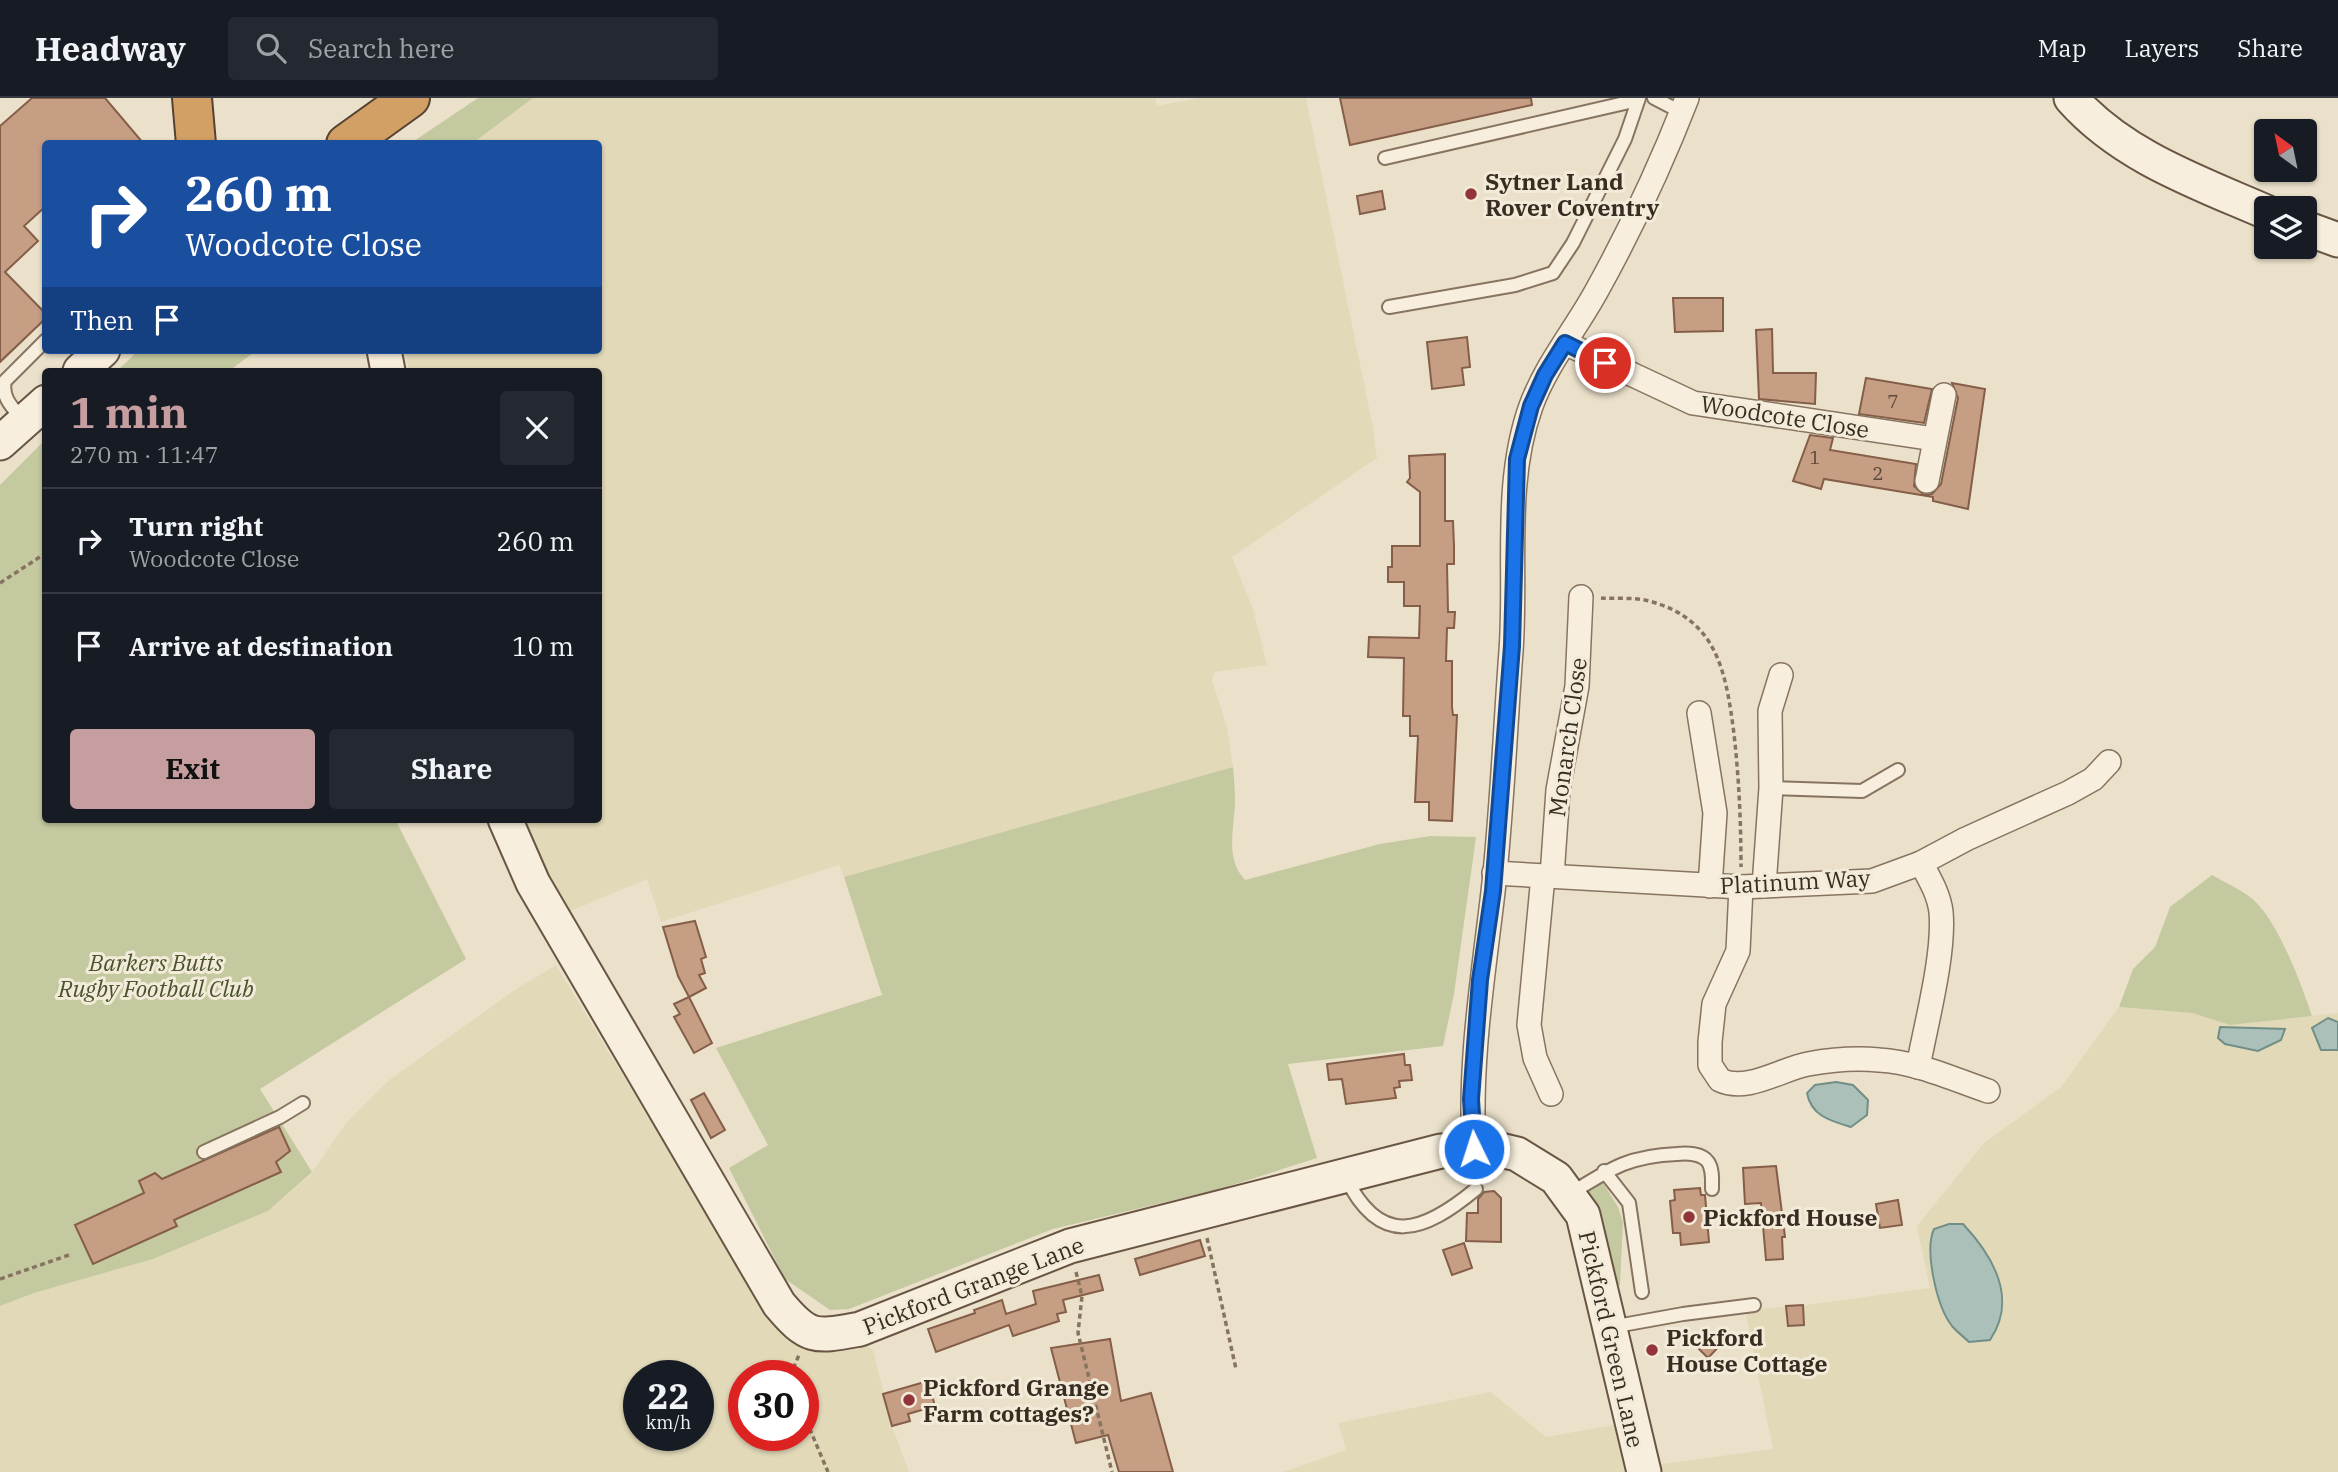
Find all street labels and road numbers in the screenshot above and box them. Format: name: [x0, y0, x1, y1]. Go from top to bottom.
street label: Woodcote Close: [1699, 388, 1871, 444]
street label: Monarch Close: [1541, 655, 1593, 819]
street label: Platinum Way: [1719, 862, 1872, 900]
street label: Pickford Green Lane: [1572, 1228, 1652, 1450]
street label: Pickford Grange Lane: [858, 1229, 1088, 1341]

